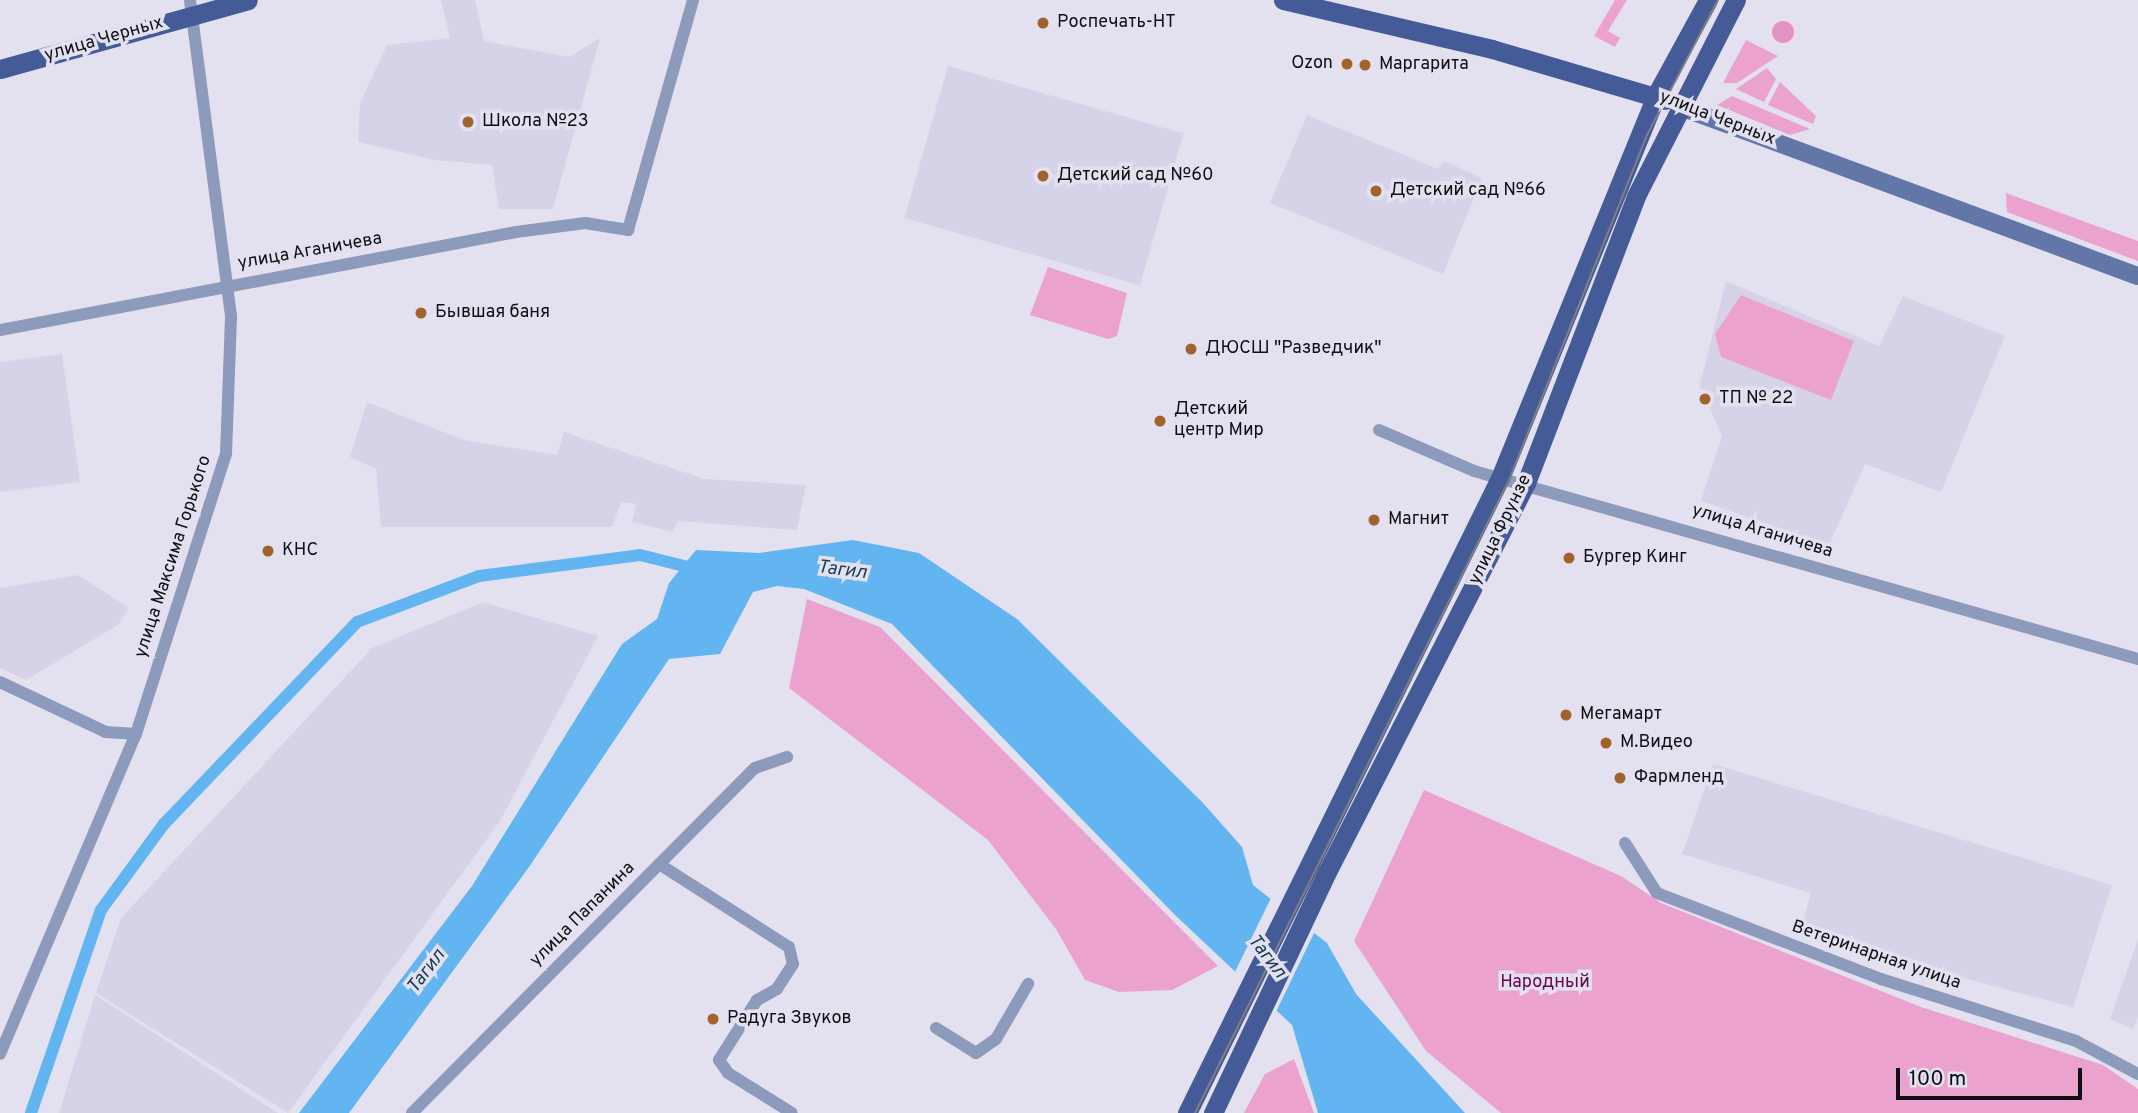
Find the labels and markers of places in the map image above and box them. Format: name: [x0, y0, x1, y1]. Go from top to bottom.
place label: Роспечать-НТ: [1057, 12, 1176, 34]
marker: Роспечать-НТ: [1035, 15, 1051, 31]
place label: Ozon: [1291, 53, 1333, 75]
place label: Маргарита: [1379, 54, 1469, 76]
marker: Ozon: [1339, 56, 1355, 72]
marker: Маргарита: [1357, 57, 1373, 73]
place label: Школа №23: [482, 111, 589, 133]
marker: Школа №23: [460, 114, 476, 130]
place label: Детский сад №60: [1057, 165, 1214, 187]
marker: Детский сад №60: [1035, 168, 1051, 184]
place label: Детский сад №66: [1390, 180, 1546, 202]
marker: Детский сад №66: [1368, 183, 1384, 199]
place label: Бывшая баня: [435, 302, 550, 324]
marker: Бывшая баня: [413, 305, 429, 321]
place label: ДЮСШ "Разведчик": [1205, 338, 1382, 360]
marker: ДЮСШ "Разведчик": [1183, 341, 1199, 357]
place label: ТП № 22: [1719, 388, 1793, 410]
marker: ТП № 22: [1697, 391, 1713, 407]
place label: Детский центр Мир: [1174, 400, 1264, 442]
marker: Детский центр Мир: [1152, 413, 1168, 429]
place label: Магнит: [1388, 509, 1449, 531]
marker: Магнит: [1366, 512, 1382, 528]
place label: КНС: [282, 540, 318, 562]
marker: КНС: [260, 543, 276, 559]
place label: Бургер Кинг: [1583, 547, 1687, 569]
marker: Бургер Кинг: [1561, 550, 1577, 566]
place label: Мегамарт: [1580, 704, 1662, 726]
marker: Мегамарт: [1558, 707, 1574, 723]
place label: М.Видео: [1620, 732, 1693, 754]
marker: М.Видео: [1598, 735, 1614, 751]
place label: Фармленд: [1634, 767, 1724, 789]
marker: Фармленд: [1612, 770, 1628, 786]
place label: Радуга Звуков: [727, 1008, 852, 1030]
marker: Радуга Звуков: [705, 1011, 721, 1027]

